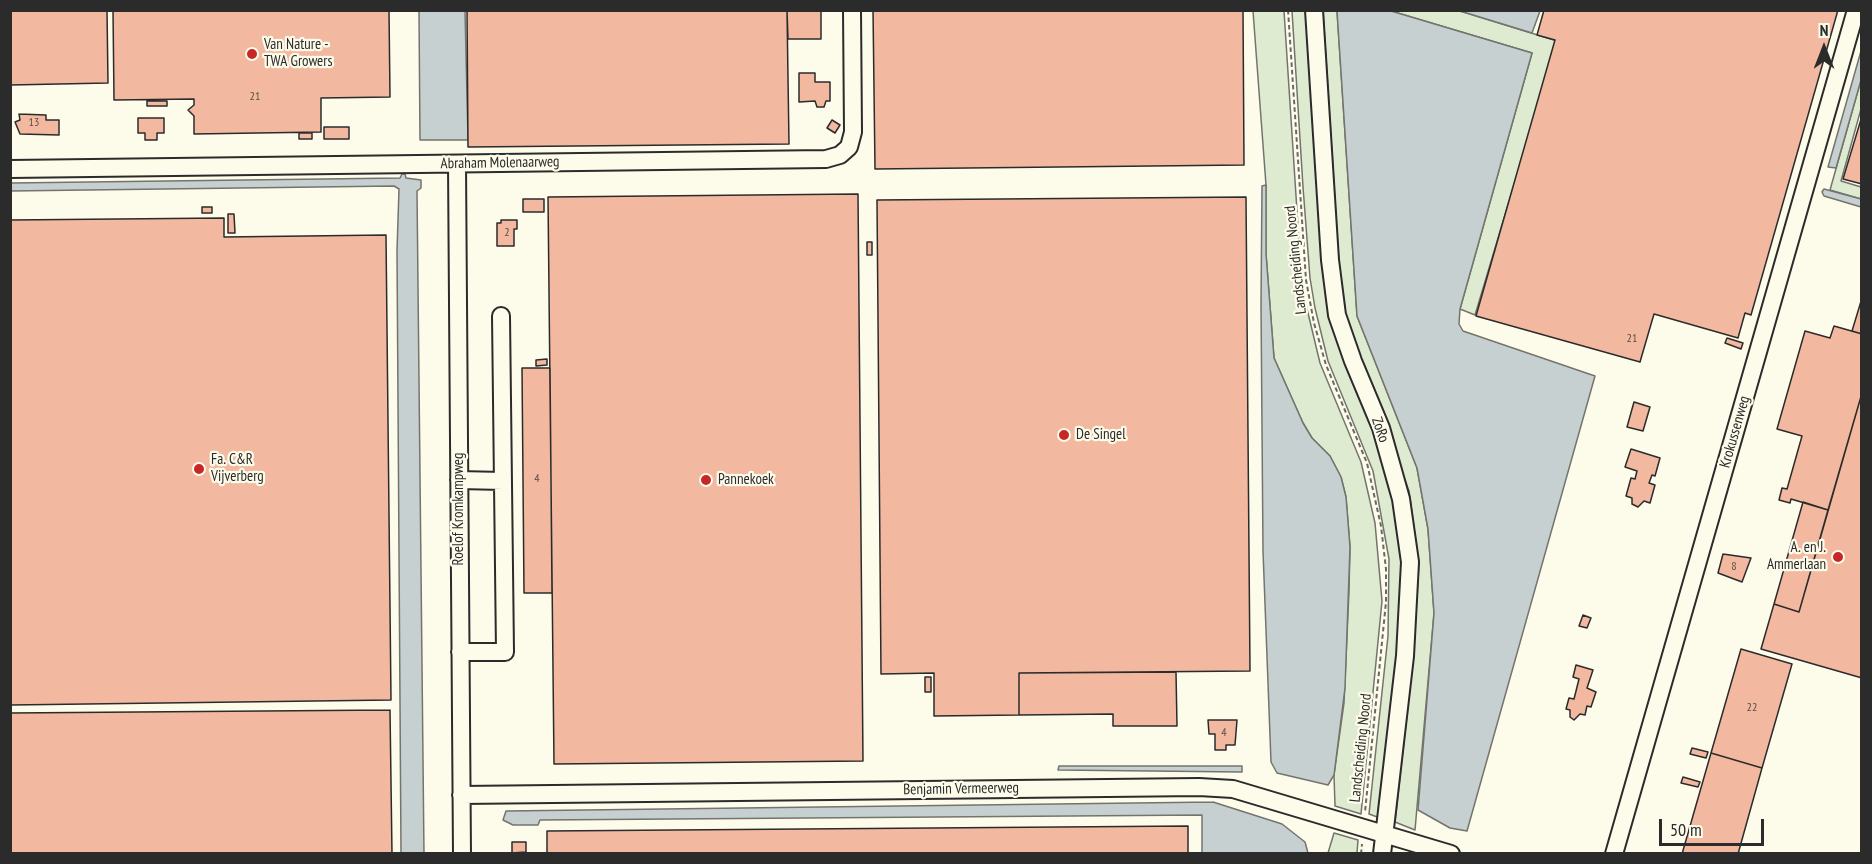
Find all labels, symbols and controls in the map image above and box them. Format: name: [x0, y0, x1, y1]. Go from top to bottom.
north arrow: [1794, 18, 1854, 78]
text: N: [1820, 20, 1828, 40]
place label: Van Nature - TWA Growers: [264, 36, 332, 71]
marker: Van Nature - TWA Growers: [245, 47, 259, 61]
house number: 21: [250, 90, 260, 104]
house number: 13: [29, 116, 39, 130]
street label: Abraham Molenaarweg: [440, 153, 560, 173]
street label: Landscheiding Noord: [1281, 205, 1311, 315]
house number: 2: [504, 226, 510, 240]
house number: 21: [1627, 332, 1637, 346]
street label: Krokussenweg: [1716, 394, 1754, 470]
street label: ZoRo: [1367, 415, 1393, 445]
place label: De Singel: [1076, 426, 1126, 444]
marker: De Singel: [1057, 428, 1071, 442]
place label: Fa. C&R Vijverberg: [211, 451, 264, 486]
street label: Roelof Kromkampweg: [450, 453, 468, 565]
marker: Fa. C&R Vijverberg: [192, 462, 206, 476]
place label: Pannekoek: [718, 471, 774, 489]
house number: 4: [534, 472, 540, 486]
marker: Pannekoek: [699, 473, 713, 487]
place label: A. en J. Ammerlaan: [1767, 539, 1826, 574]
marker: A. en J. Ammerlaan: [1831, 550, 1845, 564]
house number: 8: [1731, 560, 1737, 574]
street label: Landscheiding Noord: [1346, 693, 1376, 803]
house number: 22: [1747, 701, 1757, 715]
house number: 4: [1221, 726, 1227, 740]
street label: Benjamin Vermeerweg: [903, 779, 1019, 799]
scale bar: [1662, 807, 1767, 845]
text: 50 m: [1670, 818, 1702, 841]

